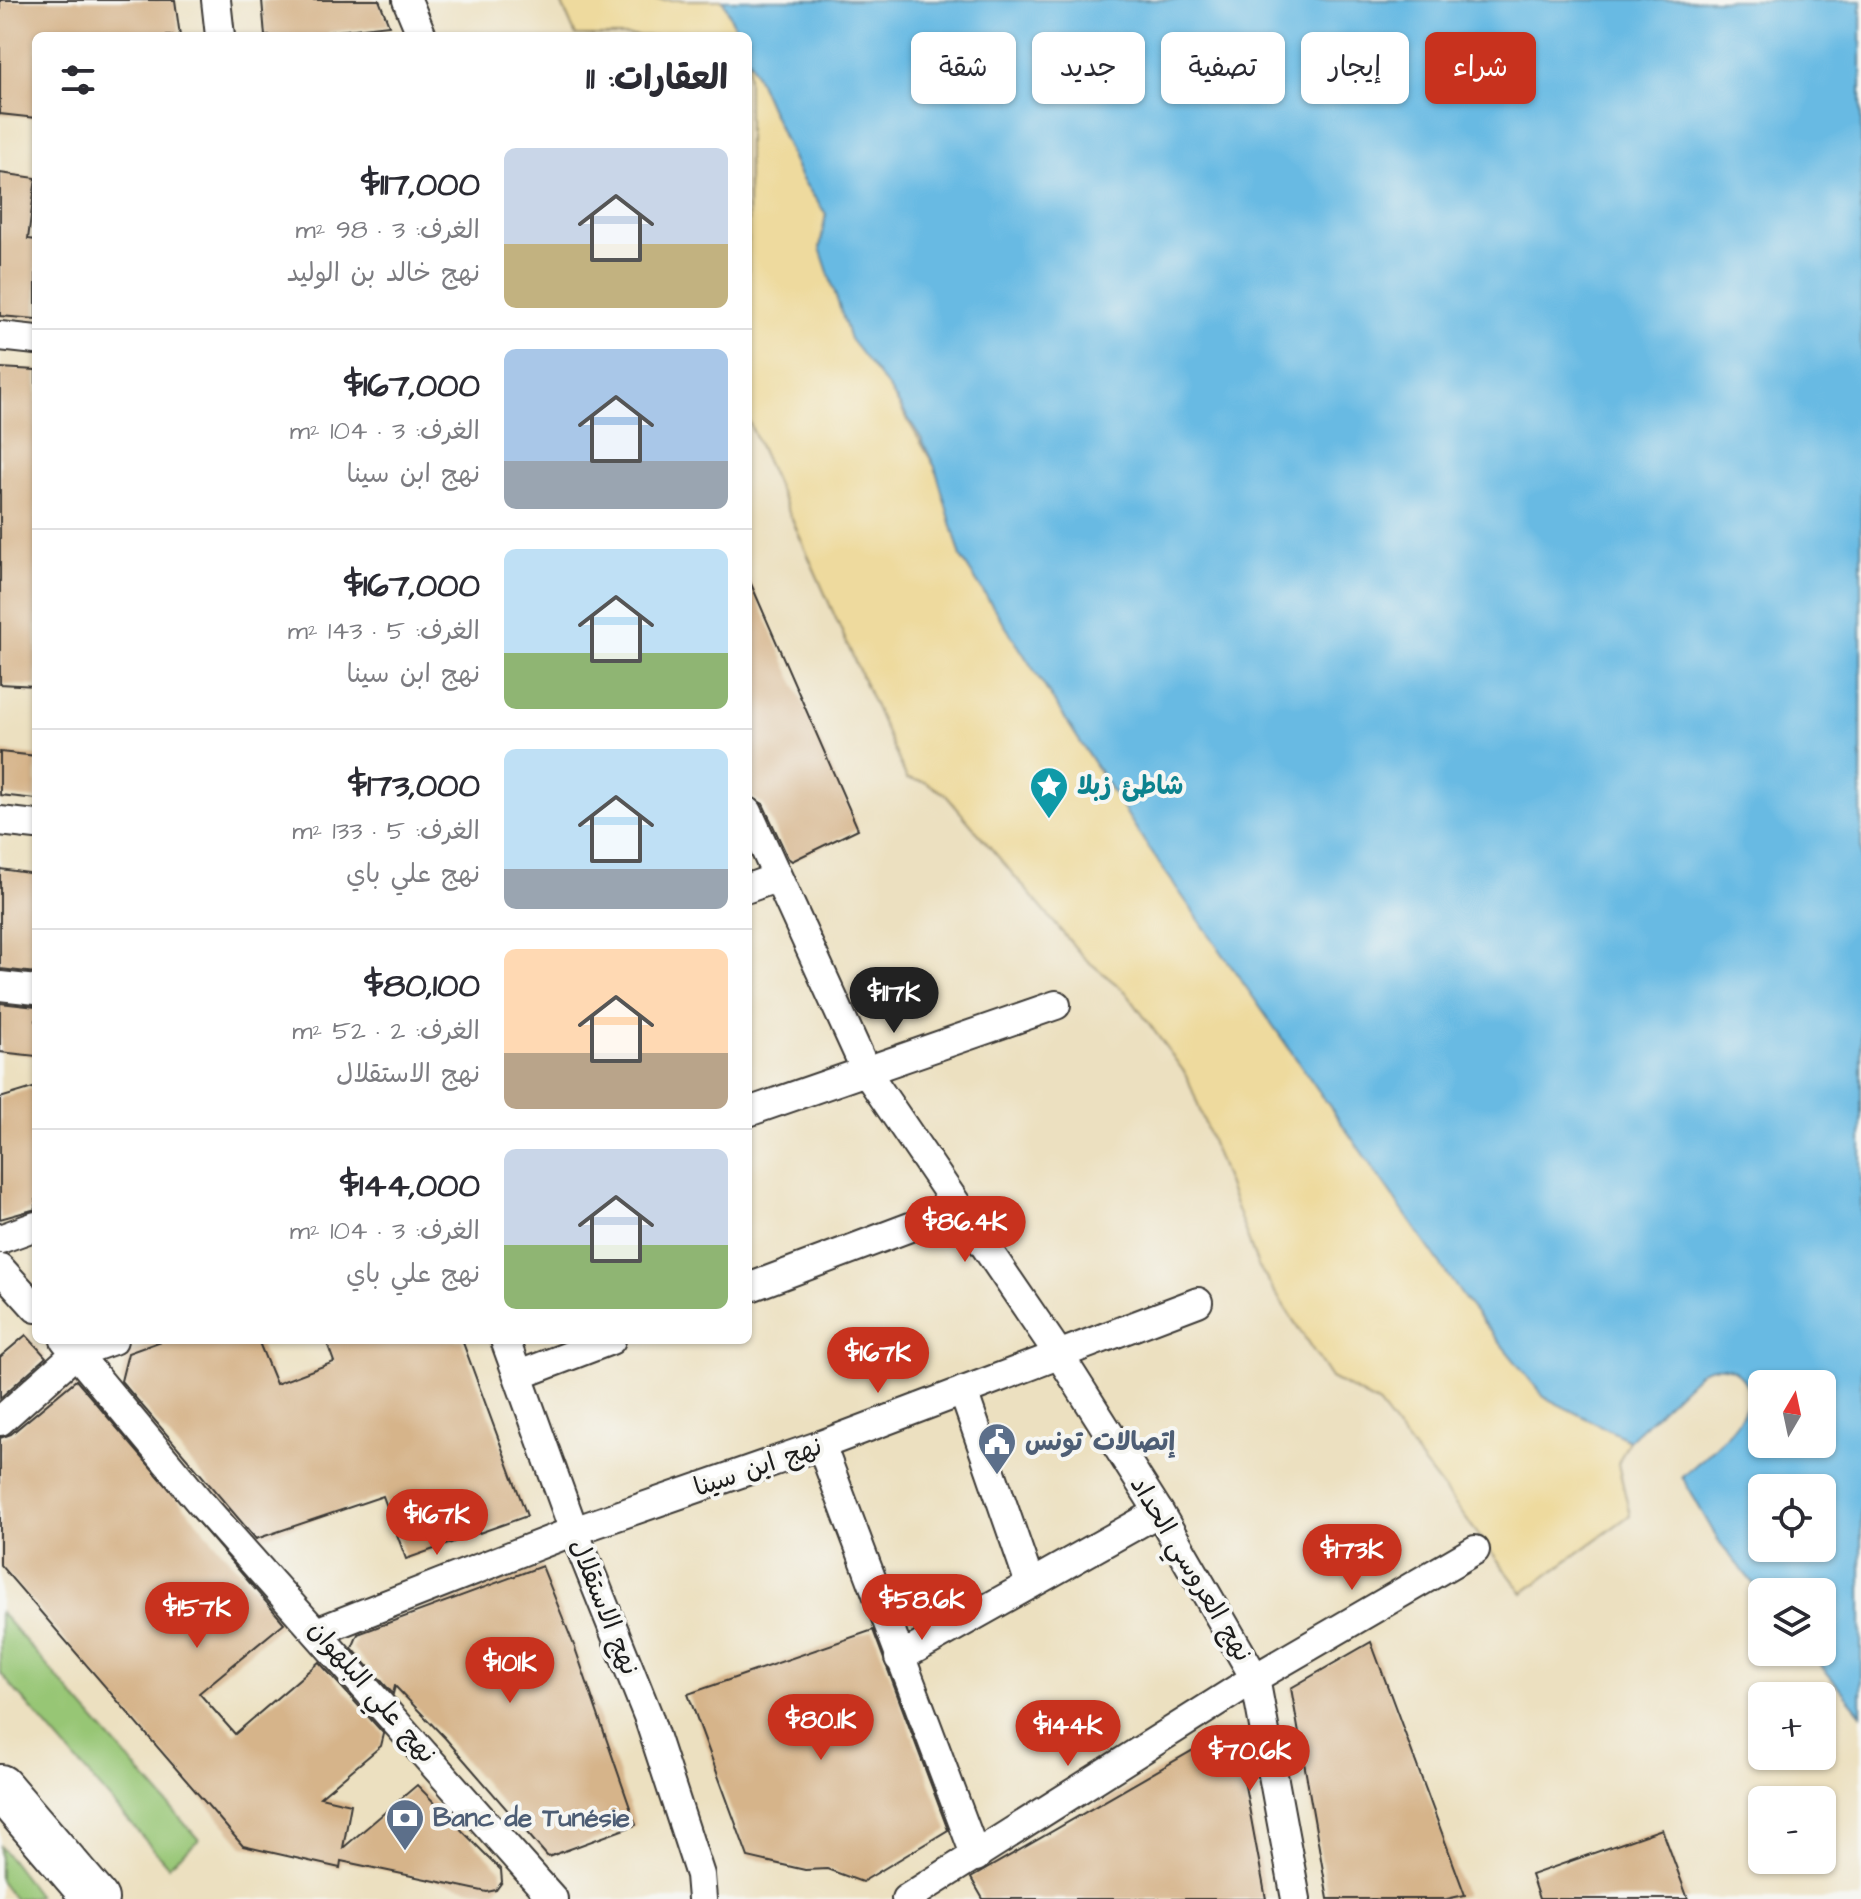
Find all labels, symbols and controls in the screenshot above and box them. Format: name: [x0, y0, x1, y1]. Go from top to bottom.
chip: شقة: [911, 32, 1016, 104]
chip: جديد: [1032, 32, 1145, 104]
chip: تصفية: [1161, 32, 1285, 104]
chip: إيجار: [1301, 32, 1409, 104]
chip: شراء: [1425, 32, 1536, 104]
text: العقارات: 11: [586, 55, 728, 103]
icon: filters: [56, 58, 100, 102]
text: $117,000: [361, 161, 480, 209]
icon: home: [568, 180, 664, 276]
text: الغرف: 3 · 98 m²: [295, 212, 480, 248]
text: نهج خالد بن الوليد: [286, 255, 480, 291]
text: $167,000: [344, 362, 480, 410]
icon: home: [568, 381, 664, 477]
text: الغرف: 3 · 104 m²: [290, 413, 480, 449]
text: نهج ابن سينا: [346, 456, 480, 492]
text: $167,000: [344, 562, 480, 610]
icon: home: [568, 581, 664, 677]
text: الغرف: 5 · 143 m²: [288, 613, 480, 649]
text: نهج ابن سينا: [346, 656, 480, 692]
text: $173,000: [348, 762, 480, 810]
place icon: شاطئ زبلا: [1028, 765, 1070, 820]
place label: شاطئ زبلا: [1077, 768, 1183, 804]
icon: home: [568, 781, 664, 877]
text: الغرف: 5 · 133 m²: [292, 813, 480, 849]
text: نهج علي باي: [346, 856, 480, 892]
text: $80,100: [364, 962, 480, 1010]
pin: $117K: [838, 967, 950, 1035]
text: $117K: [868, 975, 920, 1011]
icon: home: [568, 981, 664, 1077]
text: الغرف: 2 · 52 m²: [292, 1013, 480, 1049]
text: نهج الاستقلال: [336, 1056, 480, 1092]
text: $144,000: [340, 1162, 480, 1210]
icon: home: [568, 1181, 664, 1277]
pin: $86.4K: [900, 1196, 1030, 1264]
text: $86.4K: [923, 1204, 1007, 1240]
text: الغرف: 3 · 104 m²: [290, 1213, 480, 1249]
text: نهج علي باي: [346, 1256, 480, 1292]
pin: $167K: [822, 1327, 934, 1395]
text: $167K: [845, 1335, 911, 1371]
north arrow: [1748, 1370, 1836, 1458]
map controls: [1748, 1370, 1836, 1874]
public building icon: إتصالات تونس: [976, 1421, 1018, 1476]
place label: إتصالات تونس: [1025, 1424, 1176, 1460]
street label: نهج ابن سينا: [689, 1428, 827, 1506]
street label: نهج العروسي الحداد: [1118, 1469, 1261, 1671]
button: locate: [1748, 1474, 1836, 1562]
pin: $167K: [381, 1489, 493, 1557]
text: $167K: [404, 1497, 470, 1533]
pin: $173K: [1296, 1524, 1408, 1592]
text: $173K: [1321, 1532, 1383, 1568]
street label: نهج الاستقلال: [560, 1534, 648, 1680]
pin: $58.6K: [857, 1574, 987, 1642]
button: layers: [1748, 1578, 1836, 1666]
pin: $157K: [141, 1582, 253, 1650]
text: $58.6K: [879, 1582, 965, 1618]
text: $157K: [163, 1590, 231, 1626]
street label: نهج علي البلهوان: [297, 1613, 444, 1774]
pin: $101K: [454, 1637, 566, 1705]
text: $101K: [483, 1645, 537, 1681]
button: +: [1748, 1682, 1836, 1770]
pin: $80.1K: [756, 1694, 886, 1762]
pin: $144K: [1012, 1700, 1124, 1768]
text: $80.1K: [786, 1702, 856, 1738]
text: $144K: [1034, 1708, 1102, 1744]
pin: $70.6K: [1185, 1725, 1315, 1793]
text: $70.6K: [1209, 1733, 1291, 1769]
button: −: [1748, 1786, 1836, 1874]
bank icon: Banc de Tunésie: [384, 1797, 426, 1852]
place label: Banc de Tunésie: [433, 1800, 630, 1836]

